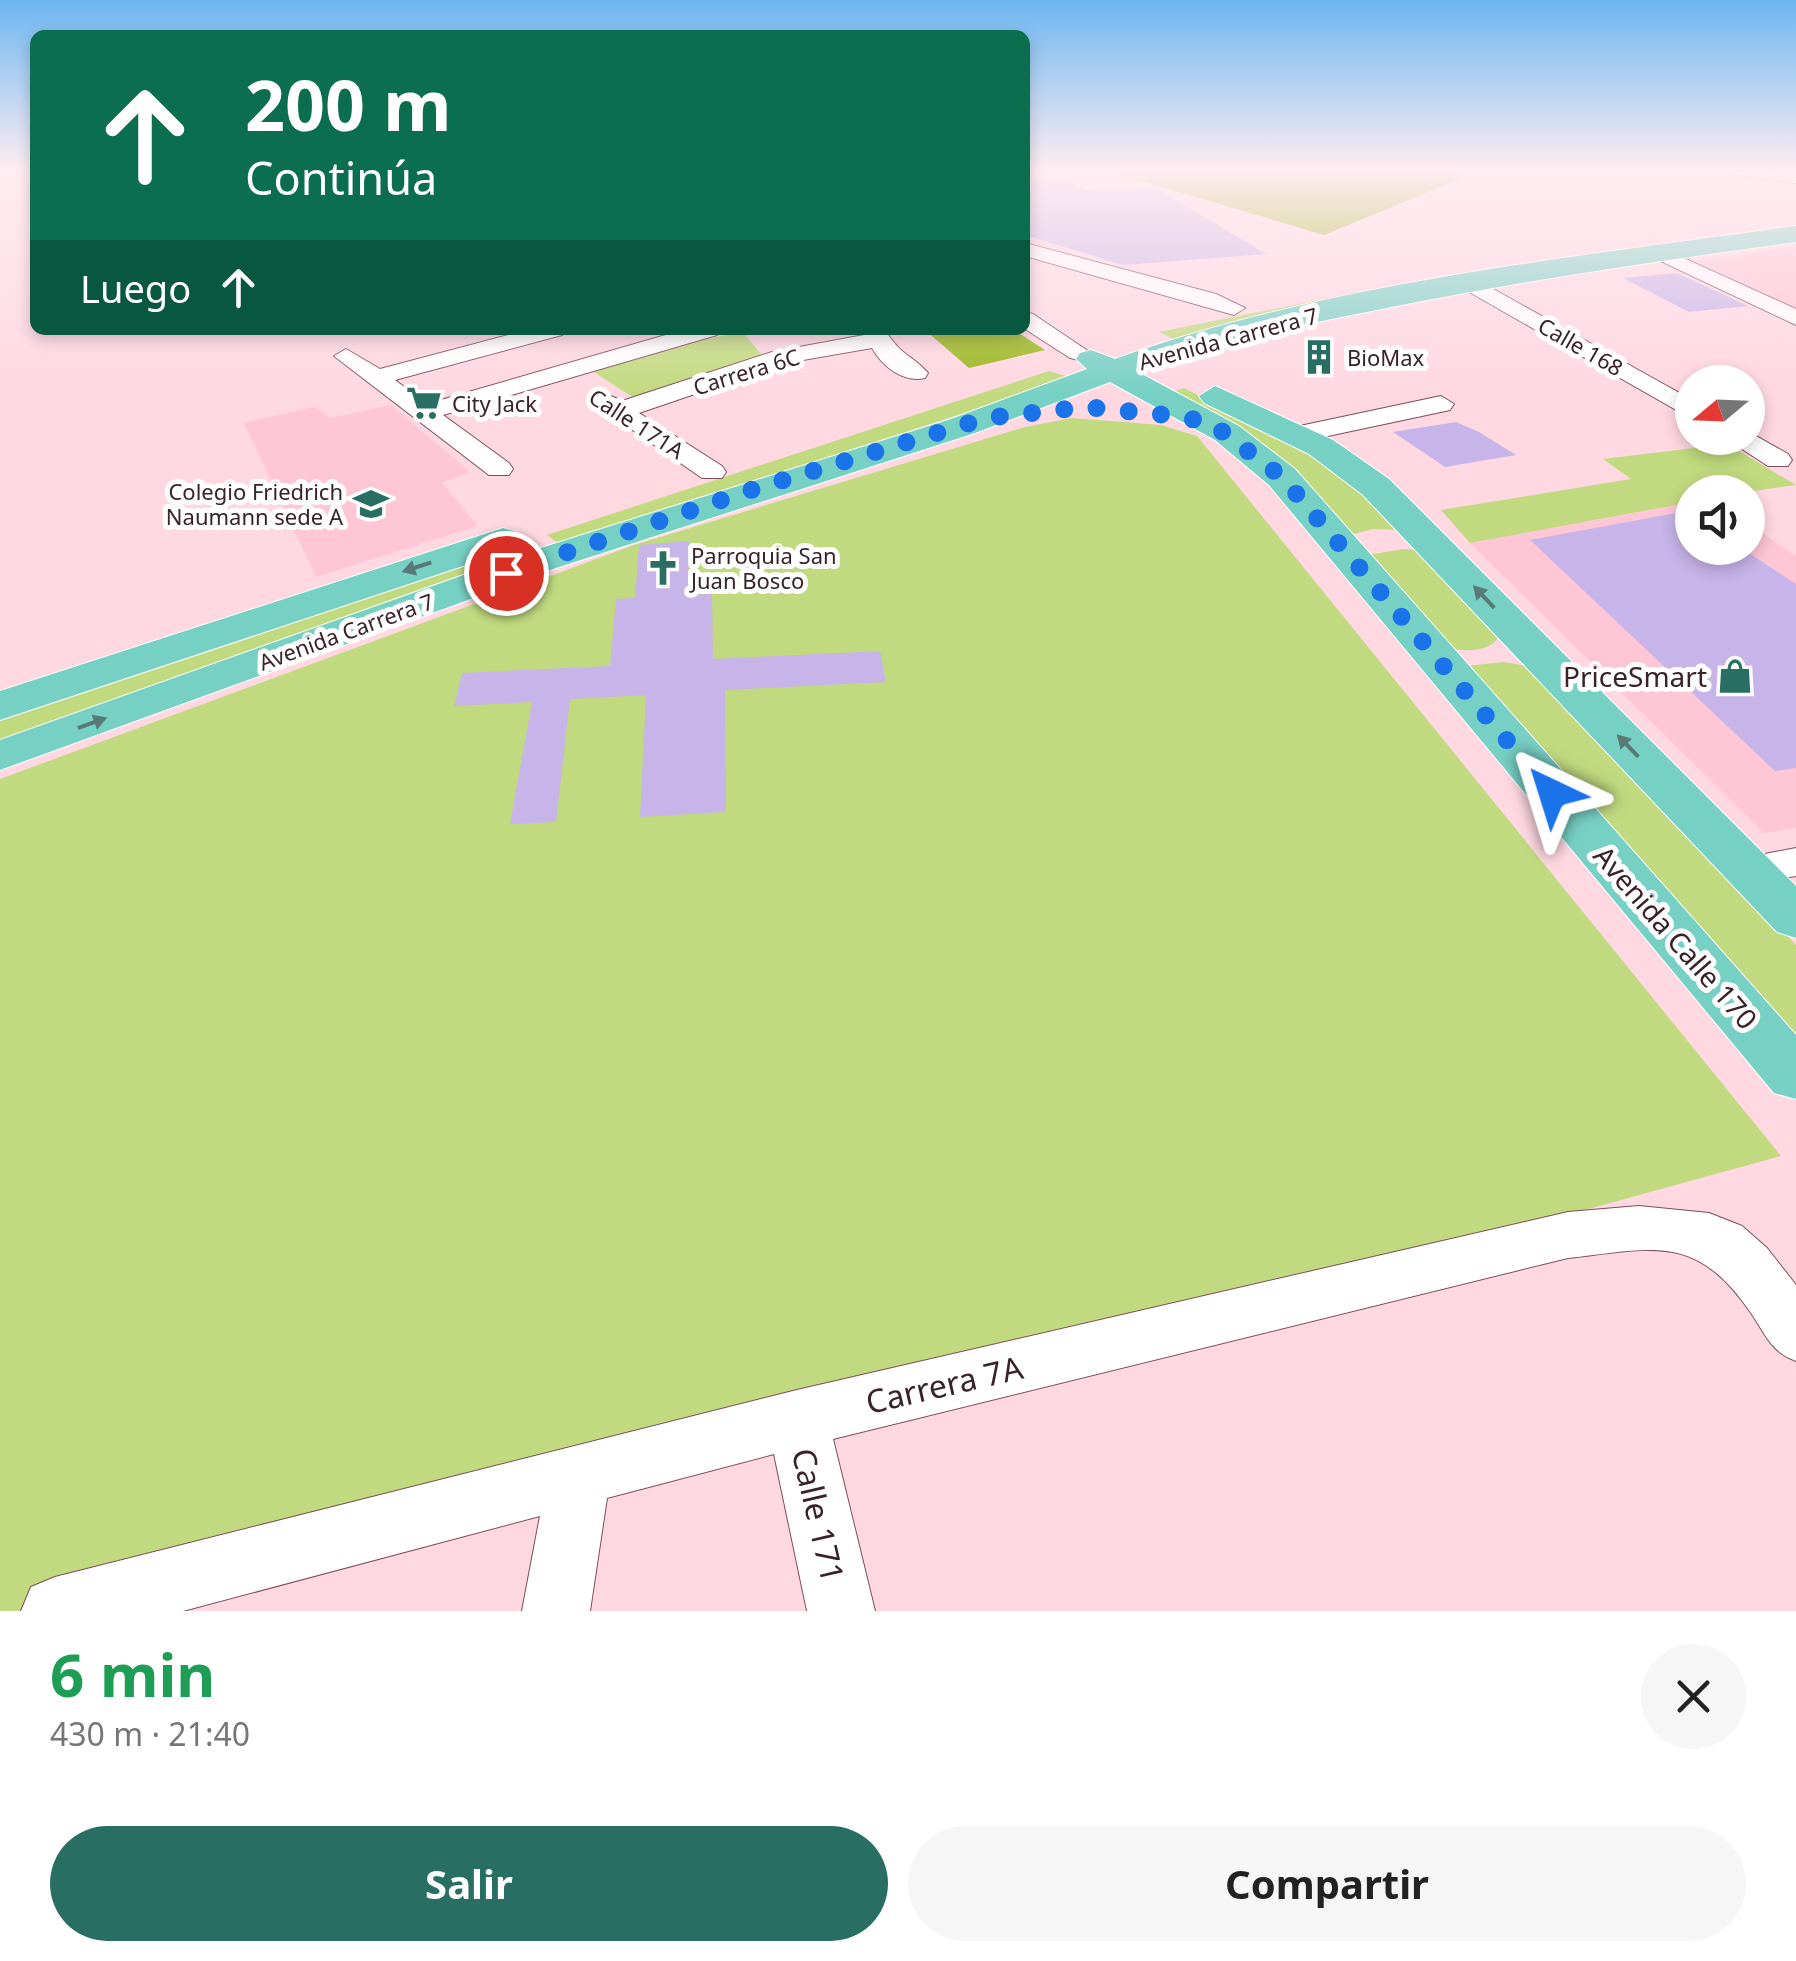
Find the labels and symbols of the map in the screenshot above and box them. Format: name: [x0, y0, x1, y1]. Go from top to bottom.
street label: Avenida Carrera 7: [1135, 300, 1321, 376]
street label: Calle 168: [1533, 310, 1629, 382]
building icon: BioMax: [1300, 338, 1338, 376]
street label: Carrera 6C: [689, 341, 803, 401]
place label: BioMax: [1347, 342, 1425, 372]
north arrow: [1675, 365, 1765, 455]
street label: Calle 171A: [584, 381, 691, 465]
supermarket icon: City Jack: [405, 384, 443, 422]
place label: City Jack: [452, 388, 537, 418]
place label: Colegio Friedrich Naumann sede A: [166, 476, 344, 531]
school or university icon: Colegio Friedrich Naumann sede A: [352, 485, 390, 523]
pin: [464, 531, 549, 616]
place label: Parroquia San Juan Bosco: [689, 540, 837, 595]
church icon: Parroquia San Juan Bosco: [644, 549, 682, 587]
one-way arrow: [401, 561, 431, 576]
street label: Avenida Carrera 7: [254, 585, 438, 677]
one-way arrow: [1473, 585, 1496, 609]
place label: PriceSmart: [1563, 657, 1707, 695]
shop icon: PriceSmart: [1716, 657, 1754, 695]
one-way arrow: [77, 715, 107, 730]
one-way arrow: [1617, 735, 1640, 759]
position arrow: [1500, 741, 1604, 845]
street label: Avenida Calle 170: [1586, 837, 1766, 1037]
street label: Carrera 7A: [861, 1345, 1027, 1423]
street label: Calle 171: [783, 1444, 855, 1586]

